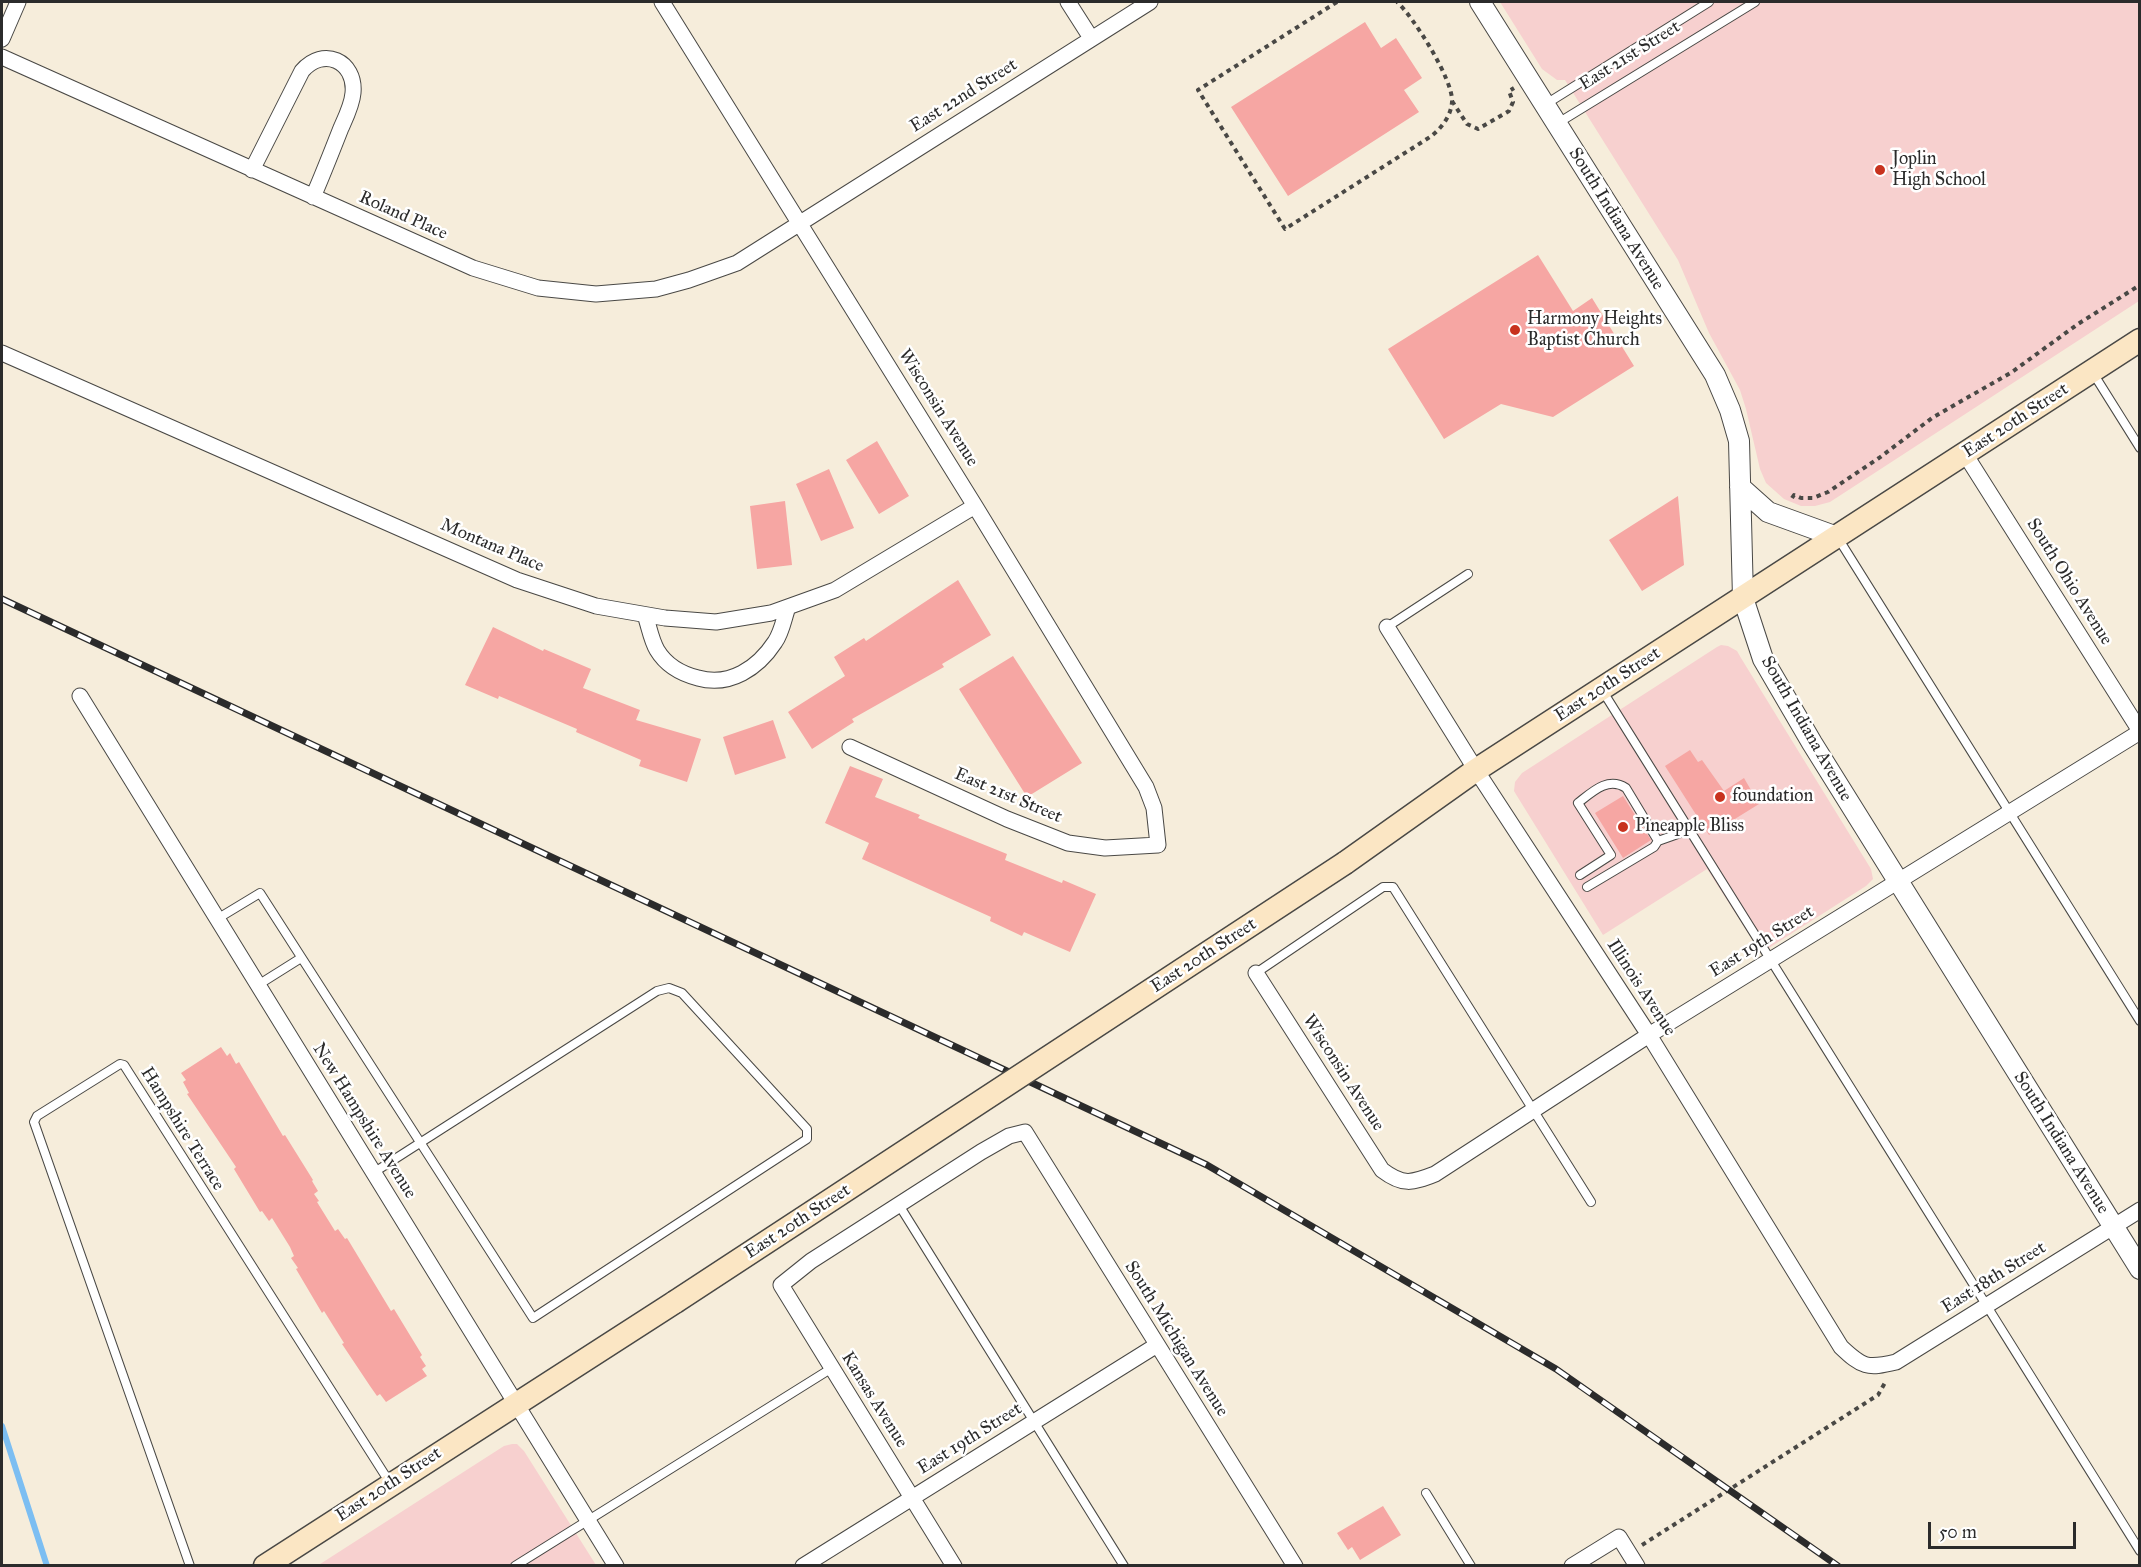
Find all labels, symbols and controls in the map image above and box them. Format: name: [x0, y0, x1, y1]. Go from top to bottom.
street label: East 21st Street: [1576, 16, 1684, 96]
street label: East 22nd Street: [906, 54, 1022, 138]
street label: South Indiana Avenue: [1563, 144, 1669, 294]
place label: Joplin High School: [1892, 149, 1986, 192]
marker: Joplin High School: [1873, 163, 1887, 177]
street label: Roland Place: [355, 187, 451, 245]
place label: Harmony Heights Baptist Church: [1527, 309, 1662, 352]
marker: Harmony Heights Baptist Church: [1508, 323, 1522, 337]
street label: Wisconsin Avenue: [893, 345, 983, 471]
street label: East 20th Street: [1959, 379, 2073, 463]
street label: Montana Place: [437, 515, 547, 577]
street label: South Ohio Avenue: [2021, 515, 2117, 649]
street label: East 20th Street: [1551, 643, 1665, 727]
street label: South Indiana Avenue: [1756, 653, 1856, 805]
street label: East 21st Street: [951, 764, 1065, 828]
place label: foundation: [1732, 786, 1813, 808]
marker: foundation: [1713, 790, 1727, 804]
place label: Pineapple Bliss: [1635, 816, 1744, 838]
marker: Pineapple Bliss: [1616, 820, 1630, 834]
street label: East 19th Street: [1706, 901, 1818, 983]
street label: East 20th Street: [1147, 914, 1261, 998]
street label: Illinois Avenue: [1602, 936, 1680, 1040]
street label: Wisconsin Avenue: [1297, 1011, 1389, 1135]
street label: New Hampshire Avenue: [307, 1039, 421, 1203]
street label: Hampshire Terrace: [135, 1063, 229, 1195]
street label: South Indiana Avenue: [2008, 1068, 2114, 1218]
street label: East 20th Street: [741, 1180, 855, 1264]
street label: East 18th Street: [1938, 1237, 2050, 1319]
street label: South Michigan Avenue: [1119, 1257, 1233, 1421]
street label: Kansas Avenue: [836, 1348, 912, 1452]
street label: East 19th Street: [914, 1398, 1026, 1480]
street label: East 20th Street: [332, 1443, 446, 1527]
scale bar: [1931, 1510, 2080, 1548]
text: 50 m: [1939, 1521, 1977, 1543]

